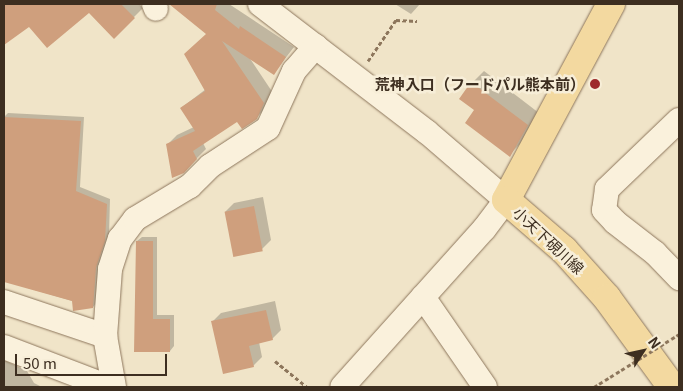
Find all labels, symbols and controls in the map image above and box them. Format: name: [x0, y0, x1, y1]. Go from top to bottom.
place label: 荒神入口（フードパル熊本前）: [375, 75, 585, 93]
marker: 荒神入口（フードパル熊本前）: [589, 78, 601, 90]
street label: 小天下硯川線: [510, 203, 588, 277]
north arrow: [618, 326, 668, 376]
text: N: [644, 332, 666, 352]
scale bar: [18, 344, 170, 376]
text: 50 m: [23, 352, 57, 373]

